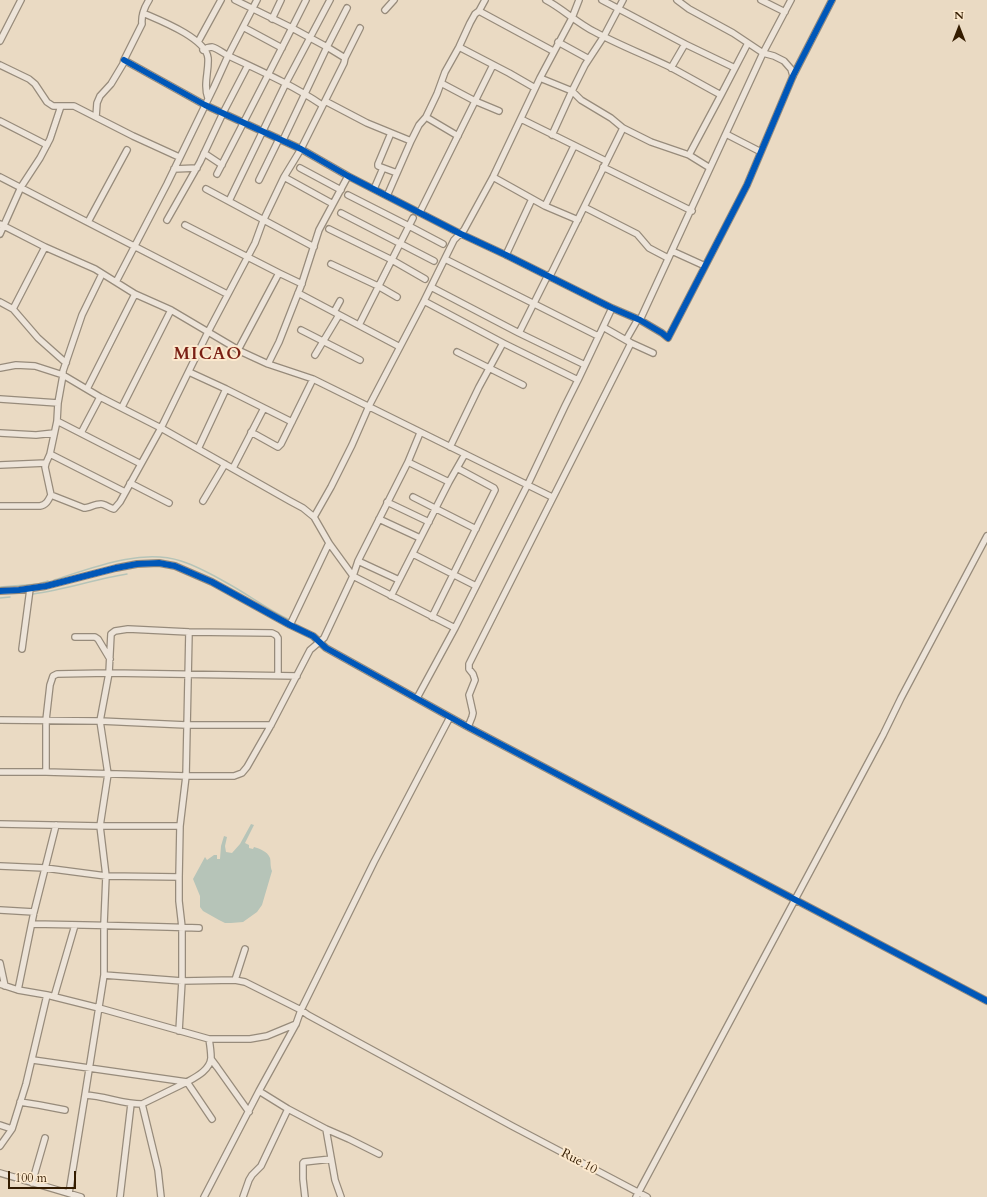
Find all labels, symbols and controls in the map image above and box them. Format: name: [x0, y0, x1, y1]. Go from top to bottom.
north arrow: [939, 8, 979, 48]
text: N: [954, 8, 964, 23]
district label: MICAO: [174, 345, 242, 365]
street label: Rue 10: [558, 1146, 600, 1178]
scale bar: [10, 1163, 78, 1189]
text: 100 m: [15, 1170, 47, 1186]

